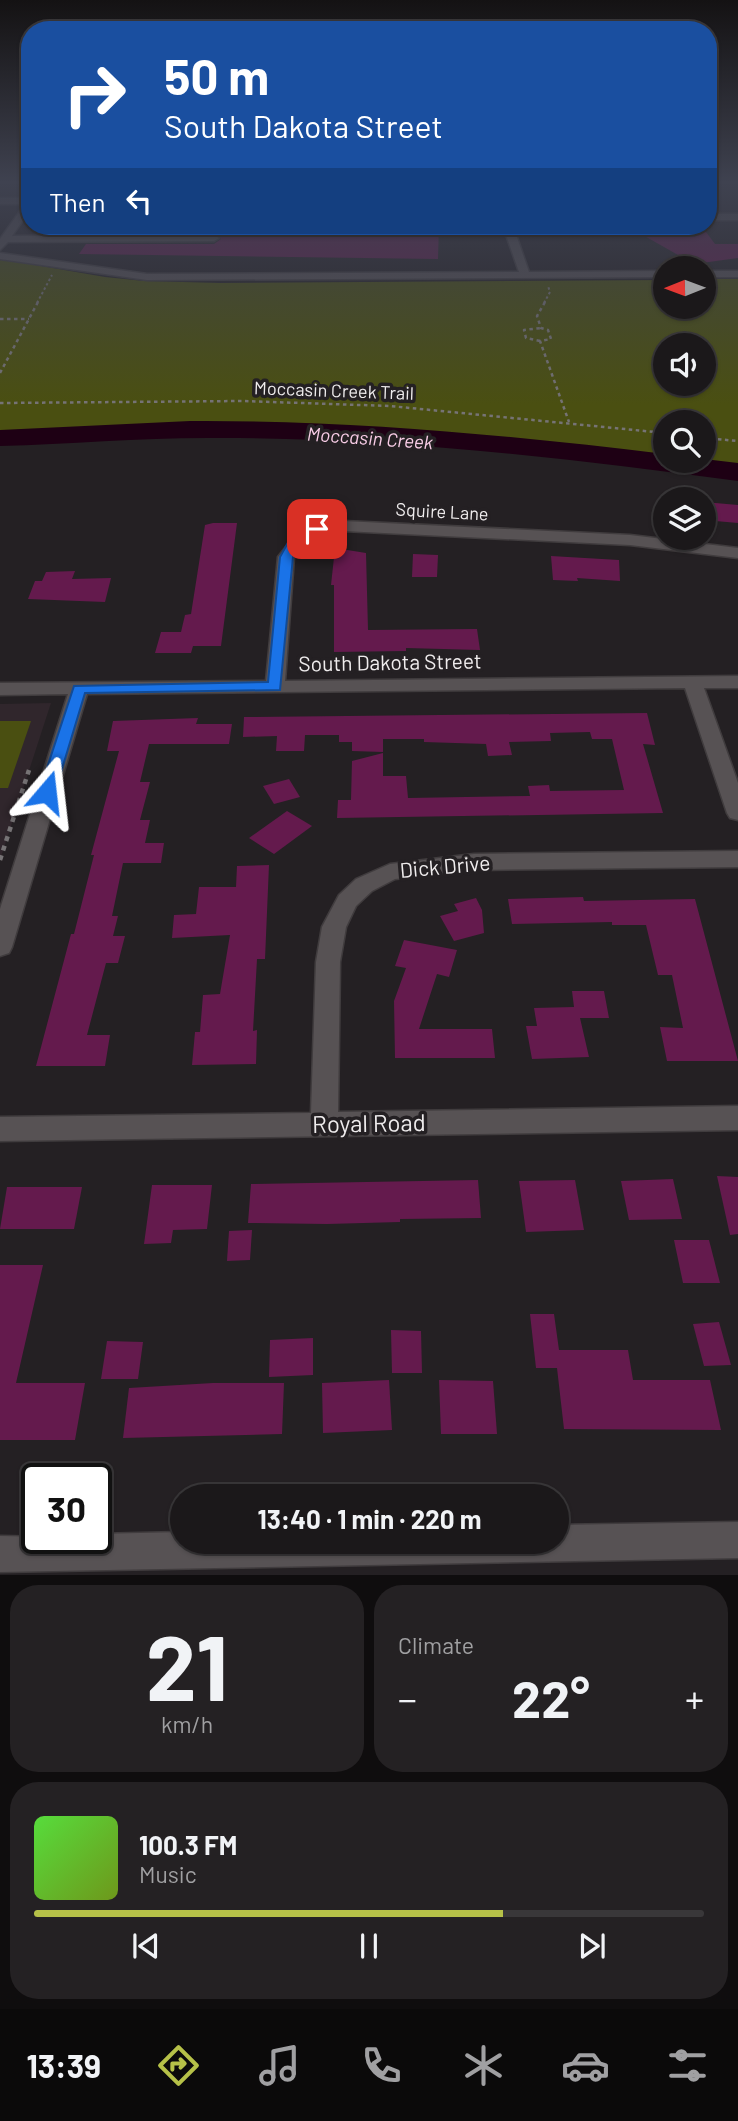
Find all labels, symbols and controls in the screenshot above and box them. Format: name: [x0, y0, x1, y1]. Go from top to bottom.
text: 50 m: [164, 46, 269, 105]
icon: right: [49, 49, 140, 140]
text: South Dakota Street: [164, 106, 443, 144]
icon: left: [120, 182, 158, 220]
text: Then: [49, 186, 106, 217]
north arrow: [653, 256, 716, 318]
map controls: [653, 256, 716, 550]
button: sound: [653, 333, 716, 396]
street label: Moccasin Creek Trail: [254, 376, 414, 404]
button: search: [653, 410, 716, 473]
water label: Moccasin Creek: [306, 422, 435, 453]
button: layers: [653, 487, 716, 550]
street label: Squire Lane: [395, 498, 489, 524]
pin: [287, 499, 347, 559]
icon: arrive: [298, 510, 336, 548]
street label: South Dakota Street: [298, 647, 482, 676]
position arrow: [10, 755, 84, 829]
street label: Dick Drive: [399, 849, 491, 882]
street label: Royal Road: [312, 1107, 426, 1138]
speed limit sign: 30: [21, 1463, 112, 1554]
text: 13:40 · 1 min · 220 m: [257, 1503, 482, 1534]
text: 21: [146, 1610, 228, 1719]
text: Climate: [398, 1631, 474, 1659]
text: 22°: [512, 1666, 590, 1728]
text: −: [398, 1675, 417, 1721]
text: +: [685, 1675, 704, 1721]
text: km/h: [161, 1710, 213, 1738]
text: 100.3 FM: [139, 1829, 237, 1860]
text: Music: [139, 1860, 197, 1888]
icon: previous: [127, 1927, 165, 1965]
icon: pause: [350, 1927, 388, 1965]
icon: next: [573, 1927, 611, 1965]
icon: directions: [154, 2041, 203, 2090]
icon: music: [255, 2041, 304, 2090]
icon: phone: [357, 2041, 406, 2090]
icon: climate: [459, 2041, 508, 2090]
icon: car: [561, 2041, 610, 2090]
icon: filters: [663, 2041, 712, 2090]
text: 13:39: [26, 2046, 101, 2084]

